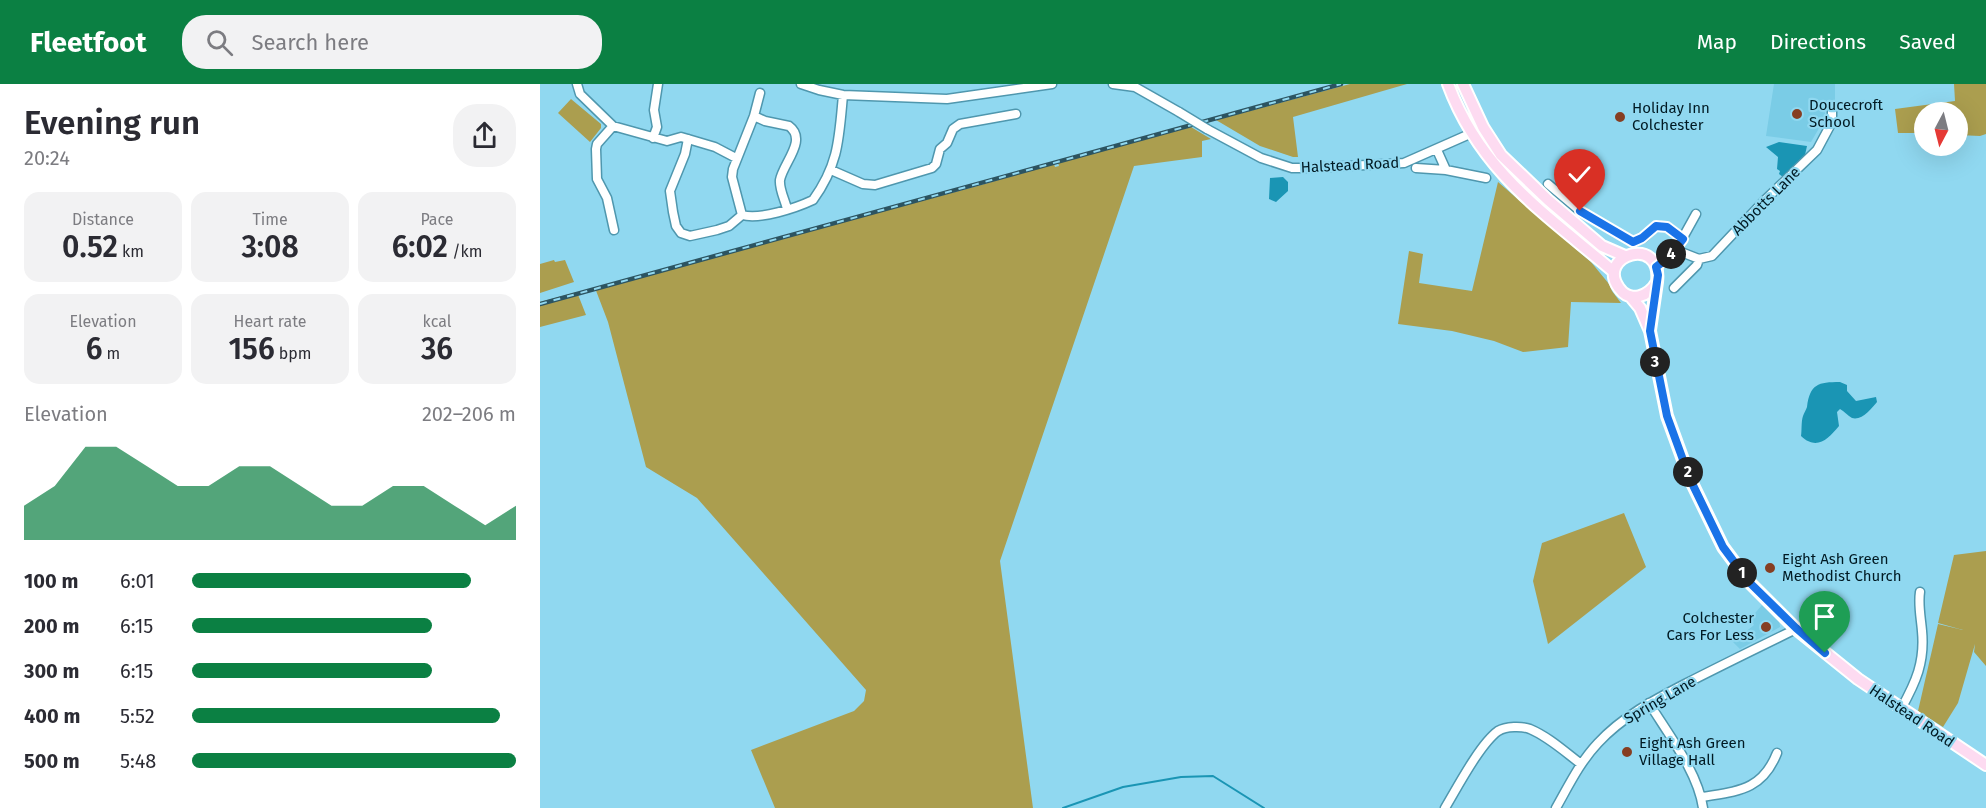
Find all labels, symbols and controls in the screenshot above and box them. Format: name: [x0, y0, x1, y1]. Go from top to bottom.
search box: [182, 15, 602, 69]
text: Fleetfoot: [30, 26, 146, 59]
icon: search: [203, 26, 236, 59]
text: Search here: [251, 29, 369, 56]
text: Map: [1697, 29, 1737, 55]
text: Directions: [1770, 29, 1866, 55]
text: Saved: [1899, 29, 1956, 55]
place label: Doucecroft School: [1809, 96, 1883, 131]
place label: Holiday Inn Colchester: [1632, 99, 1710, 134]
north arrow: [1914, 102, 1968, 156]
map controls: [1914, 102, 1968, 156]
text: Evening run: [24, 103, 200, 143]
button: share: [453, 104, 516, 167]
marker: Doucecroft School: [1790, 107, 1804, 121]
marker: Holiday Inn Colchester: [1613, 110, 1627, 124]
text: 20:24: [24, 146, 70, 170]
pin: [1554, 149, 1605, 211]
street label: Halstead Road: [1300, 153, 1400, 177]
icon: check: [1563, 158, 1596, 191]
street label: Abbotts Lane: [1728, 163, 1804, 239]
text: Distance: [72, 210, 134, 229]
text: Time: [252, 210, 288, 229]
text: Pace: [420, 210, 454, 229]
text: 0.52: [62, 229, 118, 265]
text: 3:08: [241, 229, 299, 265]
text: 6:02: [392, 229, 448, 265]
pin: 4: [1656, 239, 1686, 269]
text: km: [118, 242, 144, 261]
text: /km: [448, 242, 482, 261]
text: 4: [1666, 244, 1676, 263]
text: Elevation: [69, 312, 137, 331]
text: Heart rate: [234, 312, 306, 331]
text: kcal: [423, 312, 451, 331]
text: 6: [86, 331, 102, 367]
text: 156: [228, 331, 275, 367]
text: 36: [421, 331, 453, 367]
text: m: [102, 344, 120, 363]
text: bpm: [275, 344, 312, 363]
pin: 3: [1640, 347, 1670, 377]
text: 3: [1651, 352, 1659, 371]
text: Elevation: [24, 402, 108, 426]
text: 202–206 m: [422, 402, 516, 426]
pin: 2: [1673, 457, 1703, 487]
text: 2: [1684, 462, 1692, 481]
place label: Eight Ash Green Methodist Church: [1782, 550, 1901, 585]
pin: 1: [1727, 558, 1757, 588]
marker: Eight Ash Green Methodist Church: [1763, 561, 1777, 575]
text: 1: [1738, 563, 1746, 582]
text: 100 m: [24, 569, 78, 593]
text: 6:01: [120, 569, 155, 593]
pin: [1799, 591, 1850, 653]
icon: arrive: [1808, 600, 1841, 633]
place label: Colchester Cars For Less: [1667, 609, 1754, 644]
text: 200 m: [24, 614, 79, 638]
text: 6:15: [120, 614, 153, 638]
marker: Colchester Cars For Less: [1759, 620, 1773, 634]
text: 300 m: [24, 659, 79, 683]
text: 6:15: [120, 659, 153, 683]
street label: Spring Lane: [1621, 672, 1699, 728]
street label: Halstead Road: [1866, 681, 1958, 751]
text: 400 m: [24, 704, 80, 728]
text: 5:52: [120, 704, 155, 728]
place label: Eight Ash Green Village Hall: [1639, 734, 1746, 769]
marker: Eight Ash Green Village Hall: [1620, 745, 1634, 759]
text: 500 m: [24, 749, 80, 773]
text: 5:48: [120, 749, 156, 773]

